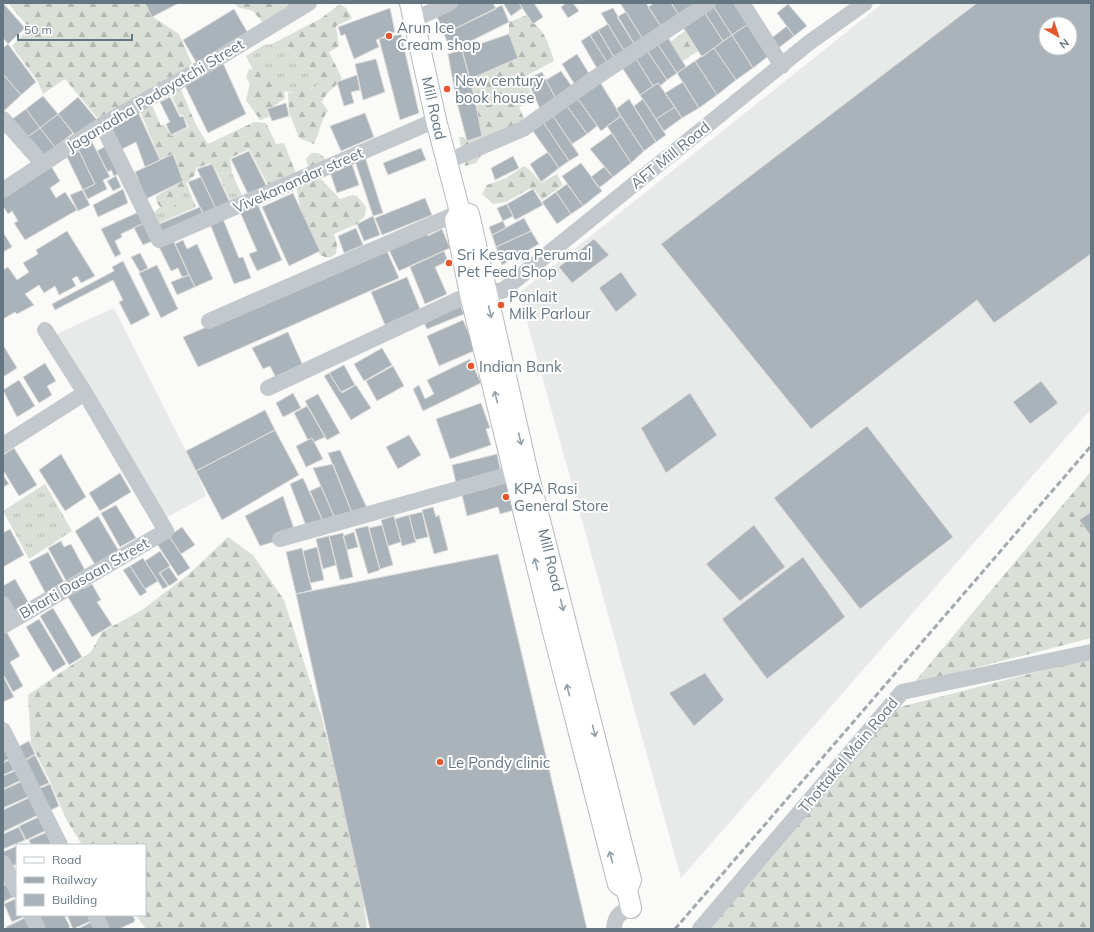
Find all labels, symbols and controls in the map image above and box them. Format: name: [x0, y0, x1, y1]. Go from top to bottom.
scale bar: [18, 16, 132, 42]
north arrow: [1038, 16, 1078, 56]
place label: Arun Ice Cream shop: [397, 18, 481, 54]
text: 50 m: [24, 22, 52, 37]
marker: Arun Ice Cream shop: [384, 31, 394, 41]
street label: Jaganadha Padayatchi Street: [63, 34, 247, 156]
text: N: [1057, 36, 1072, 52]
place label: New century book house: [455, 71, 543, 107]
street label: Mill Road: [418, 75, 450, 141]
marker: New century book house: [442, 84, 452, 94]
street label: AFT Mill Road: [626, 117, 714, 193]
street label: Vivekanandar street: [230, 143, 366, 217]
place label: Sri Kesava Perumal Pet Feed Shop: [457, 245, 591, 281]
marker: Sri Kesava Perumal Pet Feed Shop: [444, 258, 454, 268]
place label: Ponlait Milk Parlour: [509, 287, 591, 323]
marker: Ponlait Milk Parlour: [496, 300, 506, 310]
one-way arrow: [487, 305, 495, 318]
place label: Indian Bank: [479, 357, 562, 376]
marker: Indian Bank: [466, 361, 476, 371]
one-way arrow: [491, 391, 499, 404]
one-way arrow: [517, 432, 525, 445]
place label: KPA Rasi General Store: [514, 479, 609, 515]
marker: KPA Rasi General Store: [501, 492, 511, 502]
street label: Mill Road: [534, 527, 568, 593]
street label: Bharti Dasaan Street: [16, 533, 152, 623]
one-way arrow: [532, 558, 540, 571]
one-way arrow: [559, 599, 567, 612]
one-way arrow: [564, 684, 571, 697]
street label: Thottakal Main Road: [794, 693, 902, 817]
one-way arrow: [591, 725, 599, 738]
place label: Le Pondy clinic: [448, 753, 550, 772]
marker: Le Pondy clinic: [435, 757, 445, 767]
legend: [16, 844, 146, 916]
one-way arrow: [607, 850, 614, 863]
text: Road: [52, 852, 81, 867]
text: Railway: [52, 872, 98, 887]
text: Building: [52, 892, 97, 907]

